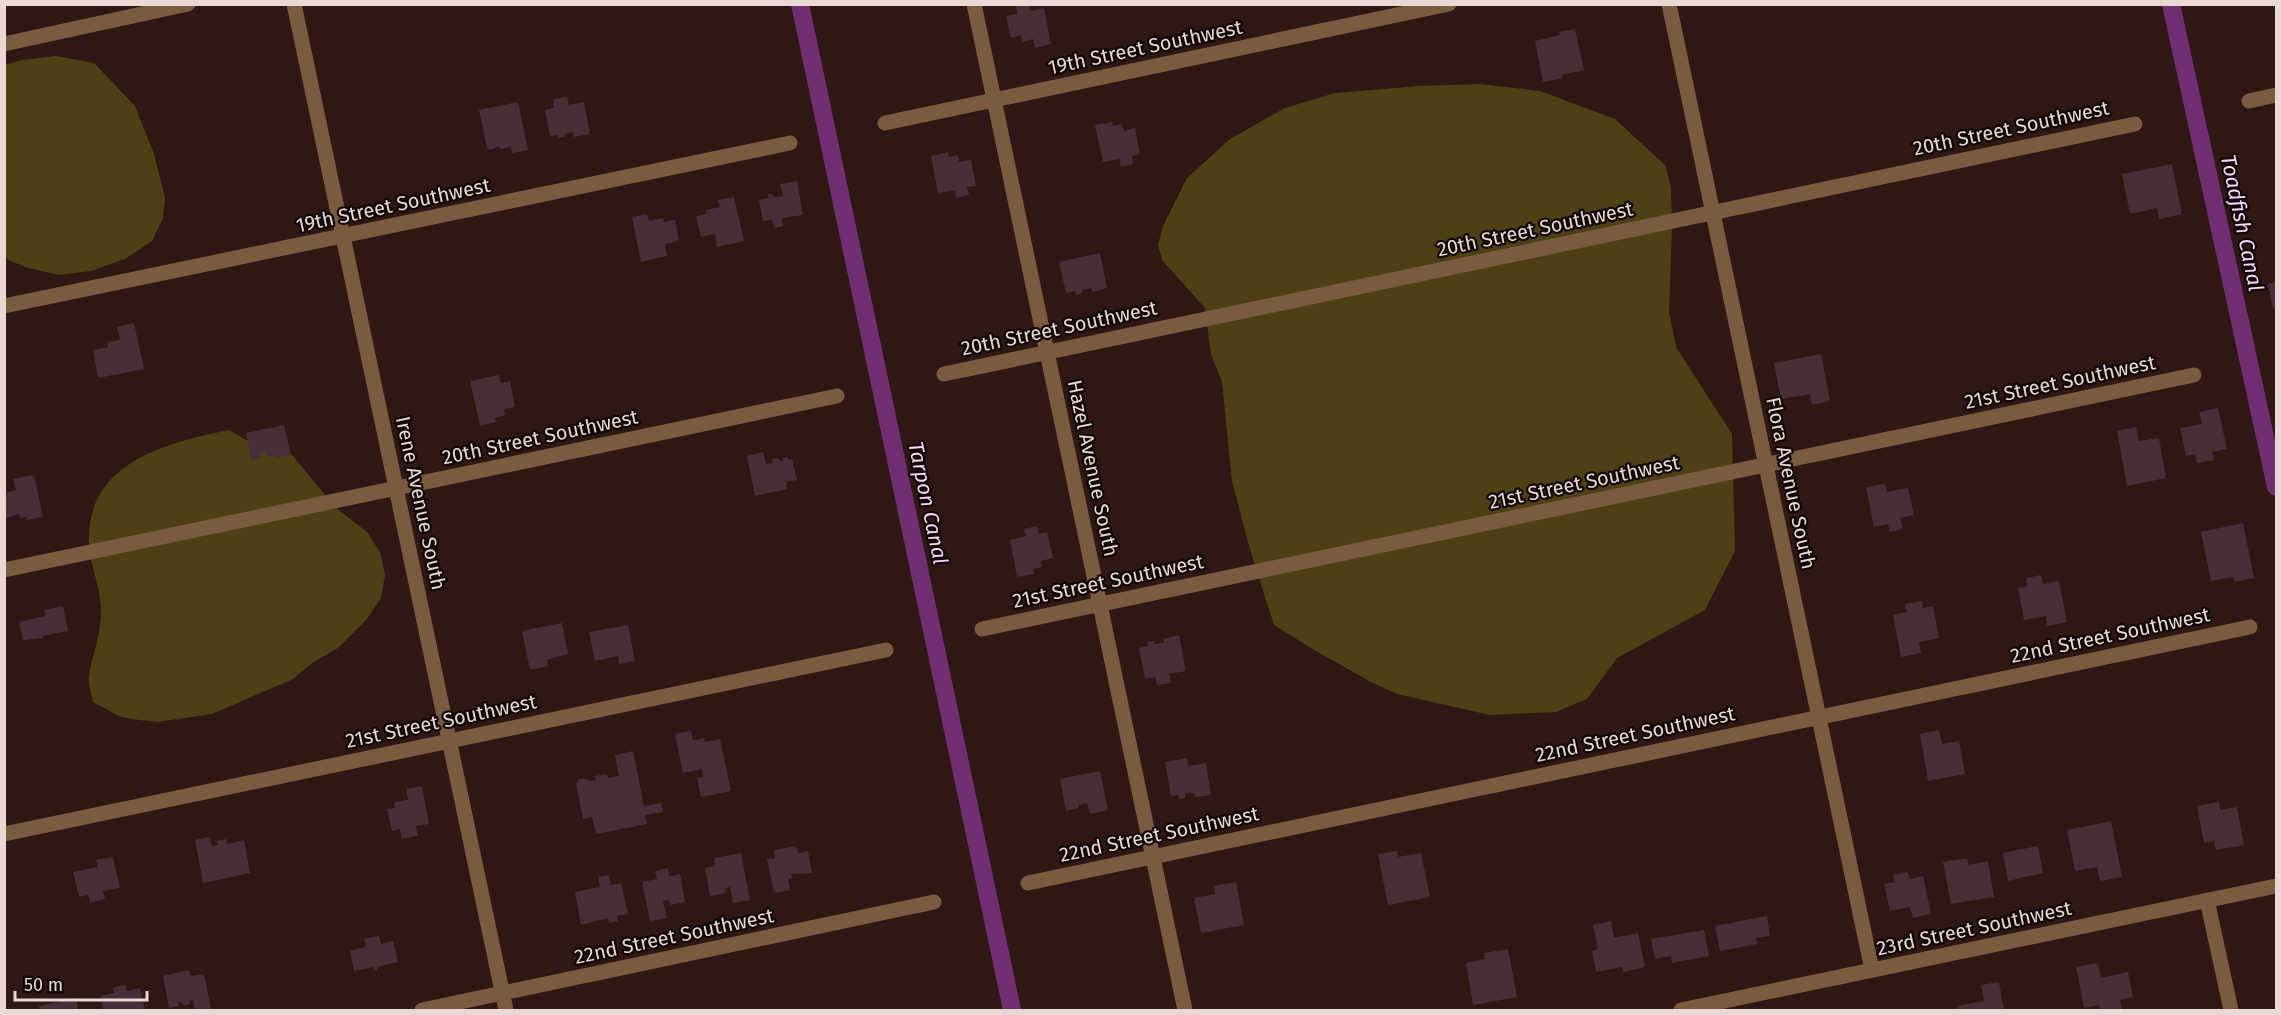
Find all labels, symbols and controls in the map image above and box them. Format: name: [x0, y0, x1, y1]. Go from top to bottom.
street label: 19th Street Southwest: [1046, 15, 1245, 79]
street label: 20th Street Southwest: [1911, 95, 2112, 161]
water label: Toadfish Canal: [2215, 152, 2269, 294]
street label: 19th Street Southwest: [294, 173, 493, 237]
street label: 20th Street Southwest: [1435, 196, 1636, 262]
street label: 20th Street Southwest: [959, 295, 1160, 361]
street label: 21st Street Southwest: [1962, 350, 2158, 414]
street label: Hazel Avenue South: [1063, 377, 1123, 559]
street label: Flora Avenue South: [1761, 395, 1821, 571]
street label: 20th Street Southwest: [440, 404, 641, 470]
street label: Irene Avenue South: [391, 414, 451, 592]
water label: Tarpon Canal: [902, 439, 954, 567]
street label: 21st Street Southwest: [1486, 450, 1682, 514]
street label: 21st Street Southwest: [1010, 549, 1206, 613]
street label: 22nd Street Southwest: [2008, 602, 2213, 668]
street label: 21st Street Southwest: [343, 689, 539, 753]
street label: 22nd Street Southwest: [1533, 701, 1738, 767]
street label: 22nd Street Southwest: [1057, 801, 1262, 867]
street label: 23rd Street Southwest: [1874, 895, 2074, 960]
street label: 22nd Street Southwest: [572, 903, 777, 969]
scale bar: [15, 964, 147, 1002]
text: 50 m: [24, 974, 63, 996]

